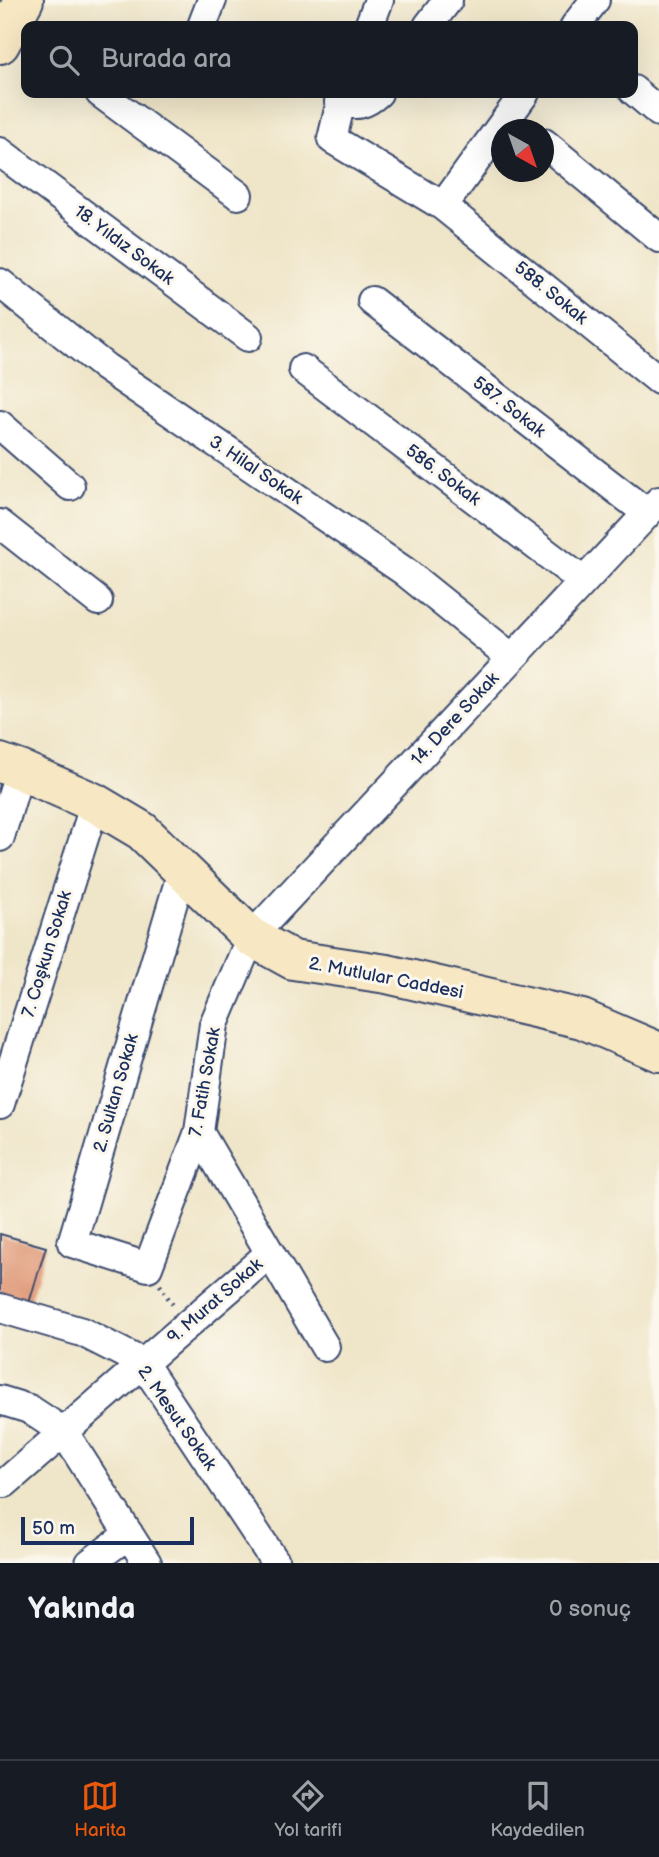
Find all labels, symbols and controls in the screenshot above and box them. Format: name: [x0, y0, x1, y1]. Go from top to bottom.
search box: [21, 21, 638, 98]
icon: search: [45, 41, 83, 79]
text: Burada ara: [101, 44, 232, 75]
north arrow: [491, 119, 554, 182]
street label: 18. Yıldız Sokak: [70, 201, 178, 289]
street label: 588. Sokak: [510, 257, 592, 329]
street label: 587. Sokak: [469, 372, 550, 442]
street label: 3. Hilal Sokak: [205, 431, 307, 509]
street label: 586. Sokak: [401, 440, 485, 510]
street label: 14. Dere Sokak: [406, 668, 504, 770]
street label: 7. Coşkun Sokak: [18, 888, 76, 1020]
street label: 2. Mutlular Caddesi: [307, 953, 465, 1003]
street label: 7. Fatih Sokak: [185, 1026, 225, 1138]
street label: 2. Sultan Sokak: [89, 1031, 143, 1155]
street label: 9. Murat Sokak: [163, 1254, 267, 1348]
street label: 2. Mesut Sokak: [133, 1362, 221, 1474]
scale bar: [21, 1514, 194, 1546]
text: 50 m: [32, 1517, 75, 1540]
text: Yakında: [28, 1591, 135, 1627]
text: 0 sonuç: [549, 1595, 631, 1623]
tab: Harita: [74, 1777, 126, 1842]
tab: Yol tarifi: [275, 1777, 342, 1842]
tab: Kaydedilen: [490, 1777, 585, 1842]

